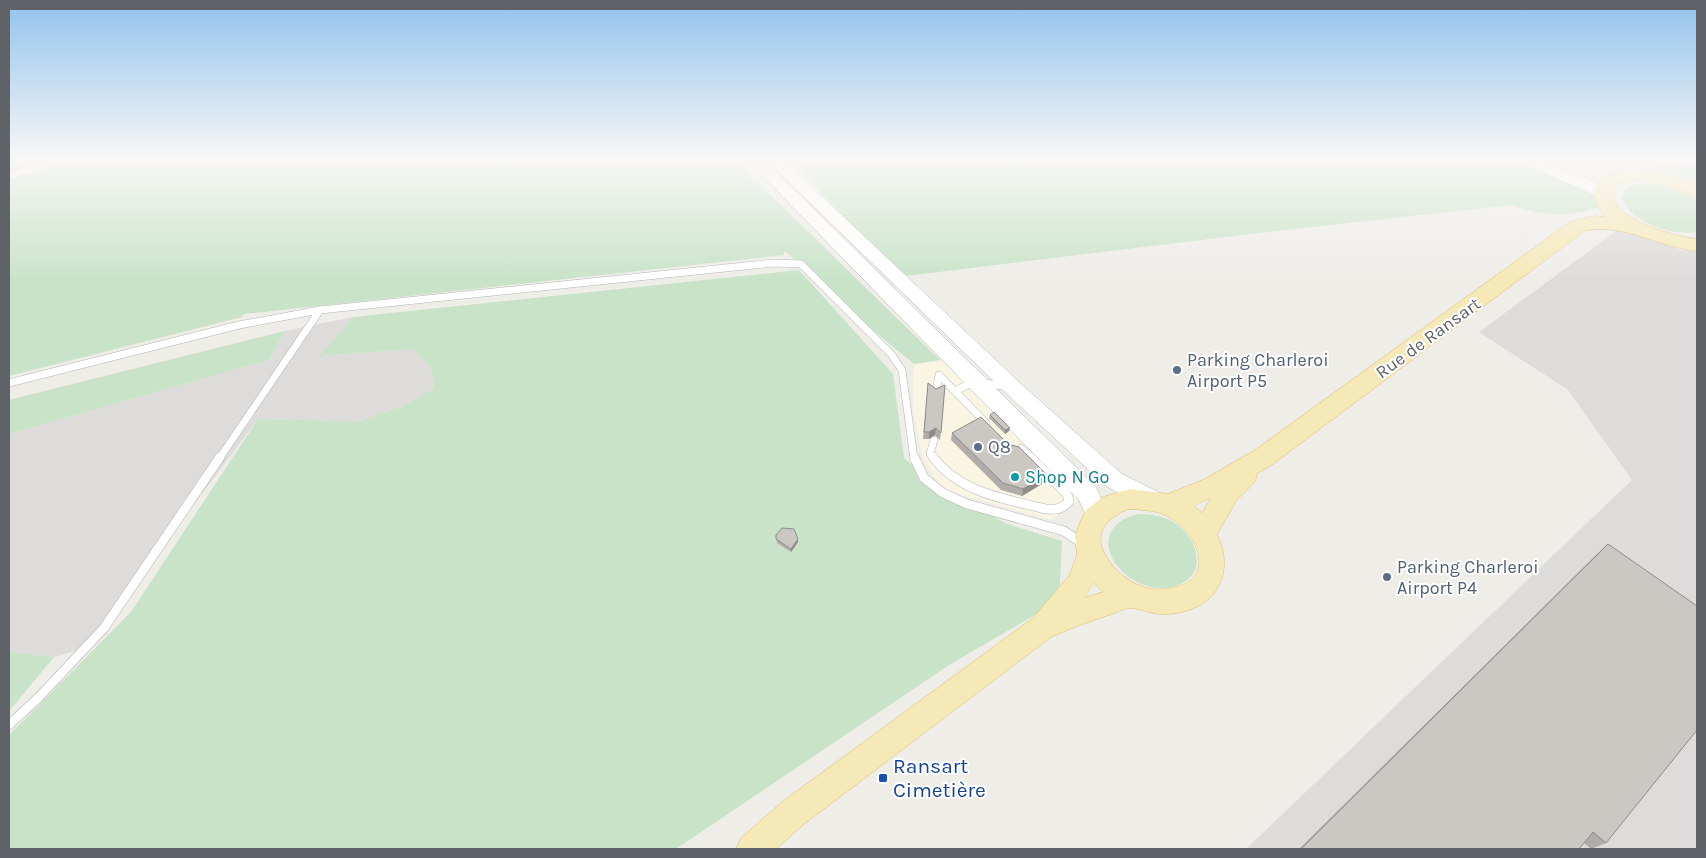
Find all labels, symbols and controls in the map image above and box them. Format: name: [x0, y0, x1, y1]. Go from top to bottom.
street label: Rue de Ransart: [1371, 293, 1485, 383]
place label: Parking Charleroi Airport P5: [1187, 349, 1329, 392]
marker: Parking Charleroi Airport P5: [1171, 364, 1183, 376]
place label: Q8: [988, 436, 1011, 458]
marker: Q8: [972, 441, 984, 453]
place label: Shop N Go: [1025, 466, 1109, 488]
marker: Shop N Go: [1009, 471, 1021, 483]
place label: Parking Charleroi Airport P4: [1397, 556, 1539, 599]
marker: Parking Charleroi Airport P4: [1381, 571, 1393, 583]
place label: Ransart Cimetière: [893, 754, 986, 802]
marker: Ransart Cimetière: [877, 772, 889, 784]

